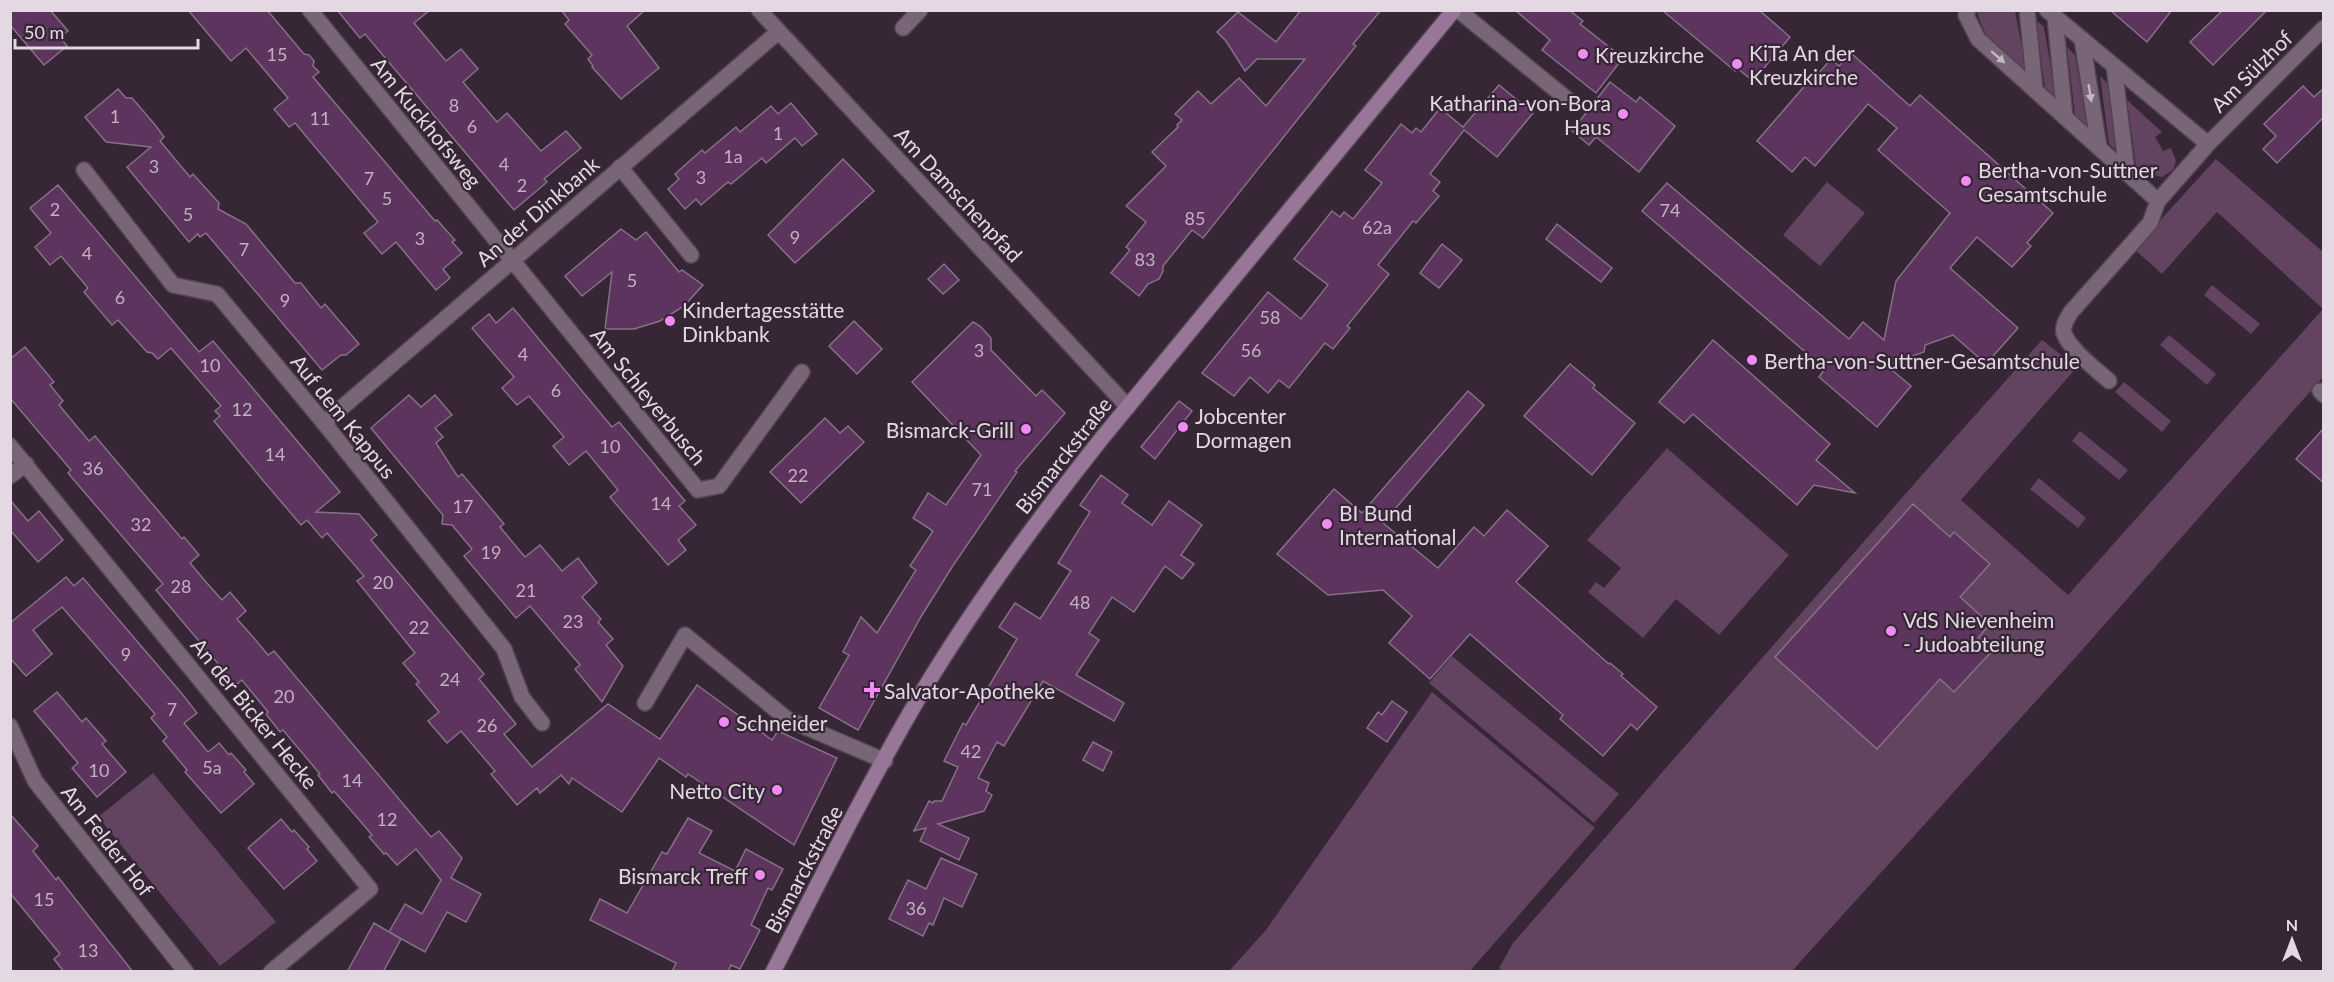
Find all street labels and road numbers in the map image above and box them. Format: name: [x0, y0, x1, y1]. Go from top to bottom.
street label: Am Sülzhof: [2205, 25, 2297, 117]
street label: Am Kuckhofsweg: [367, 52, 487, 192]
street label: Am Damschenpfad: [890, 121, 1028, 267]
street label: An der Dinkbank: [471, 151, 604, 271]
street label: Am Schleyerbusch: [586, 322, 712, 470]
street label: Auf dem Kappus: [286, 349, 402, 483]
street label: Bismarckstraße: [1010, 392, 1116, 518]
street label: An der Bicker Hecke: [186, 633, 324, 793]
street label: Am Felder Hof: [57, 780, 159, 901]
street label: Bismarckstraße: [759, 801, 847, 937]

